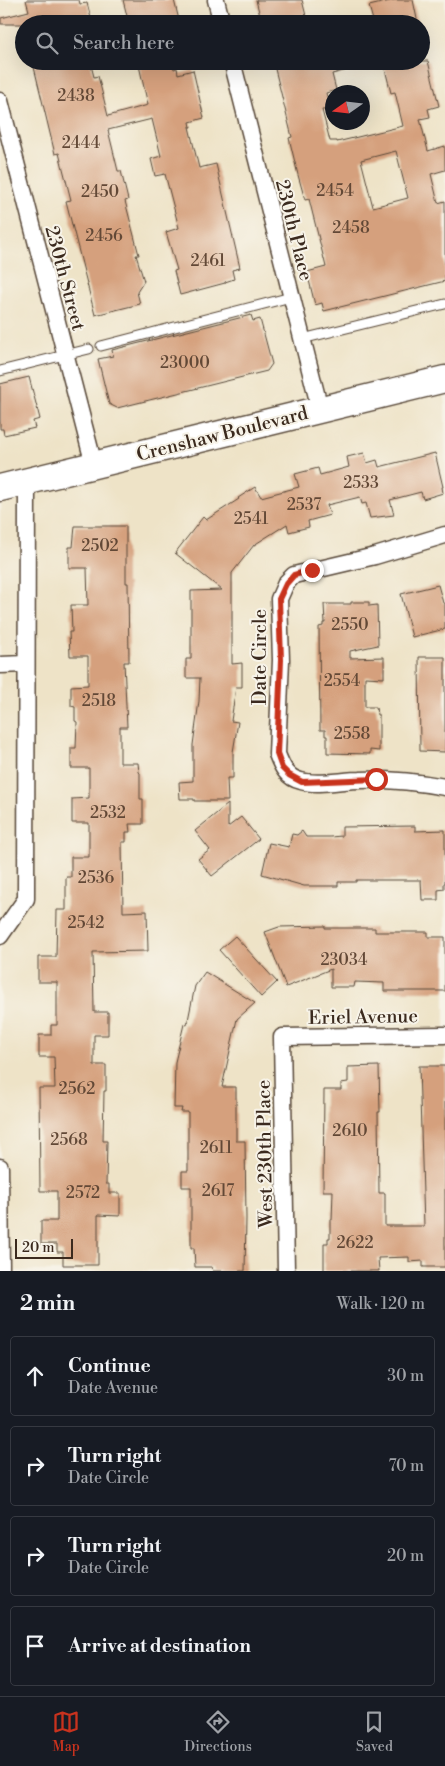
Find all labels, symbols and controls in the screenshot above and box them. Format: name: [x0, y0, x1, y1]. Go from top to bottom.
search box: [15, 15, 430, 70]
icon: search: [33, 29, 61, 57]
text: Search here: [73, 31, 174, 55]
north arrow: [325, 85, 370, 130]
house number: 2438: [57, 86, 95, 106]
house number: 2444: [62, 133, 101, 153]
street label: 230th Place: [270, 177, 318, 283]
house number: 2454: [316, 181, 354, 201]
house number: 2450: [81, 182, 119, 202]
house number: 2458: [332, 218, 370, 238]
street label: 230th Street: [40, 223, 91, 334]
house number: 2456: [85, 226, 123, 246]
house number: 2461: [191, 251, 226, 271]
house number: 23000: [160, 353, 210, 373]
street label: Crenshaw Boulevard: [134, 401, 311, 467]
house number: 2533: [343, 473, 379, 493]
house number: 2537: [287, 495, 321, 515]
house number: 2541: [234, 509, 268, 529]
house number: 2502: [81, 536, 119, 556]
route end: [301, 559, 324, 582]
street label: Date Circle: [248, 609, 272, 705]
house number: 2550: [331, 615, 369, 635]
house number: 2554: [324, 671, 361, 691]
house number: 2518: [82, 691, 116, 711]
house number: 2558: [334, 724, 370, 744]
route start: [365, 768, 388, 791]
house number: 2532: [90, 803, 126, 823]
house number: 2536: [78, 868, 115, 888]
house number: 2542: [68, 913, 104, 933]
house number: 23034: [320, 950, 368, 970]
street label: Eriel Avenue: [308, 1004, 418, 1030]
house number: 2562: [59, 1079, 95, 1099]
street label: West 230th Place: [252, 1080, 278, 1229]
house number: 2610: [332, 1121, 368, 1141]
house number: 2568: [50, 1130, 88, 1150]
house number: 2611: [200, 1138, 232, 1158]
house number: 2617: [202, 1181, 234, 1201]
house number: 2572: [66, 1183, 100, 1203]
house number: 2622: [336, 1233, 374, 1253]
scale bar: [15, 1236, 72, 1259]
text: 20 m: [22, 1239, 54, 1257]
text: 2 min: [20, 1291, 75, 1317]
text: Walk · 120 m: [337, 1294, 425, 1314]
text: Continue: [68, 1354, 151, 1378]
icon: ahead: [21, 1362, 49, 1390]
text: 30 m: [387, 1366, 424, 1386]
text: Date Avenue: [68, 1378, 158, 1398]
text: Turn right: [68, 1444, 161, 1468]
icon: right: [21, 1452, 49, 1480]
text: 70 m: [388, 1456, 424, 1476]
text: Date Circle: [68, 1468, 149, 1488]
text: Turn right: [68, 1534, 161, 1558]
icon: right: [21, 1542, 49, 1570]
text: 20 m: [387, 1546, 424, 1566]
text: Date Circle: [68, 1558, 149, 1578]
icon: arrive: [21, 1632, 49, 1660]
text: Arrive at destination: [68, 1634, 251, 1658]
tab: Map: [52, 1708, 80, 1756]
tab: Directions: [184, 1708, 252, 1756]
tab: Saved: [356, 1708, 393, 1756]

